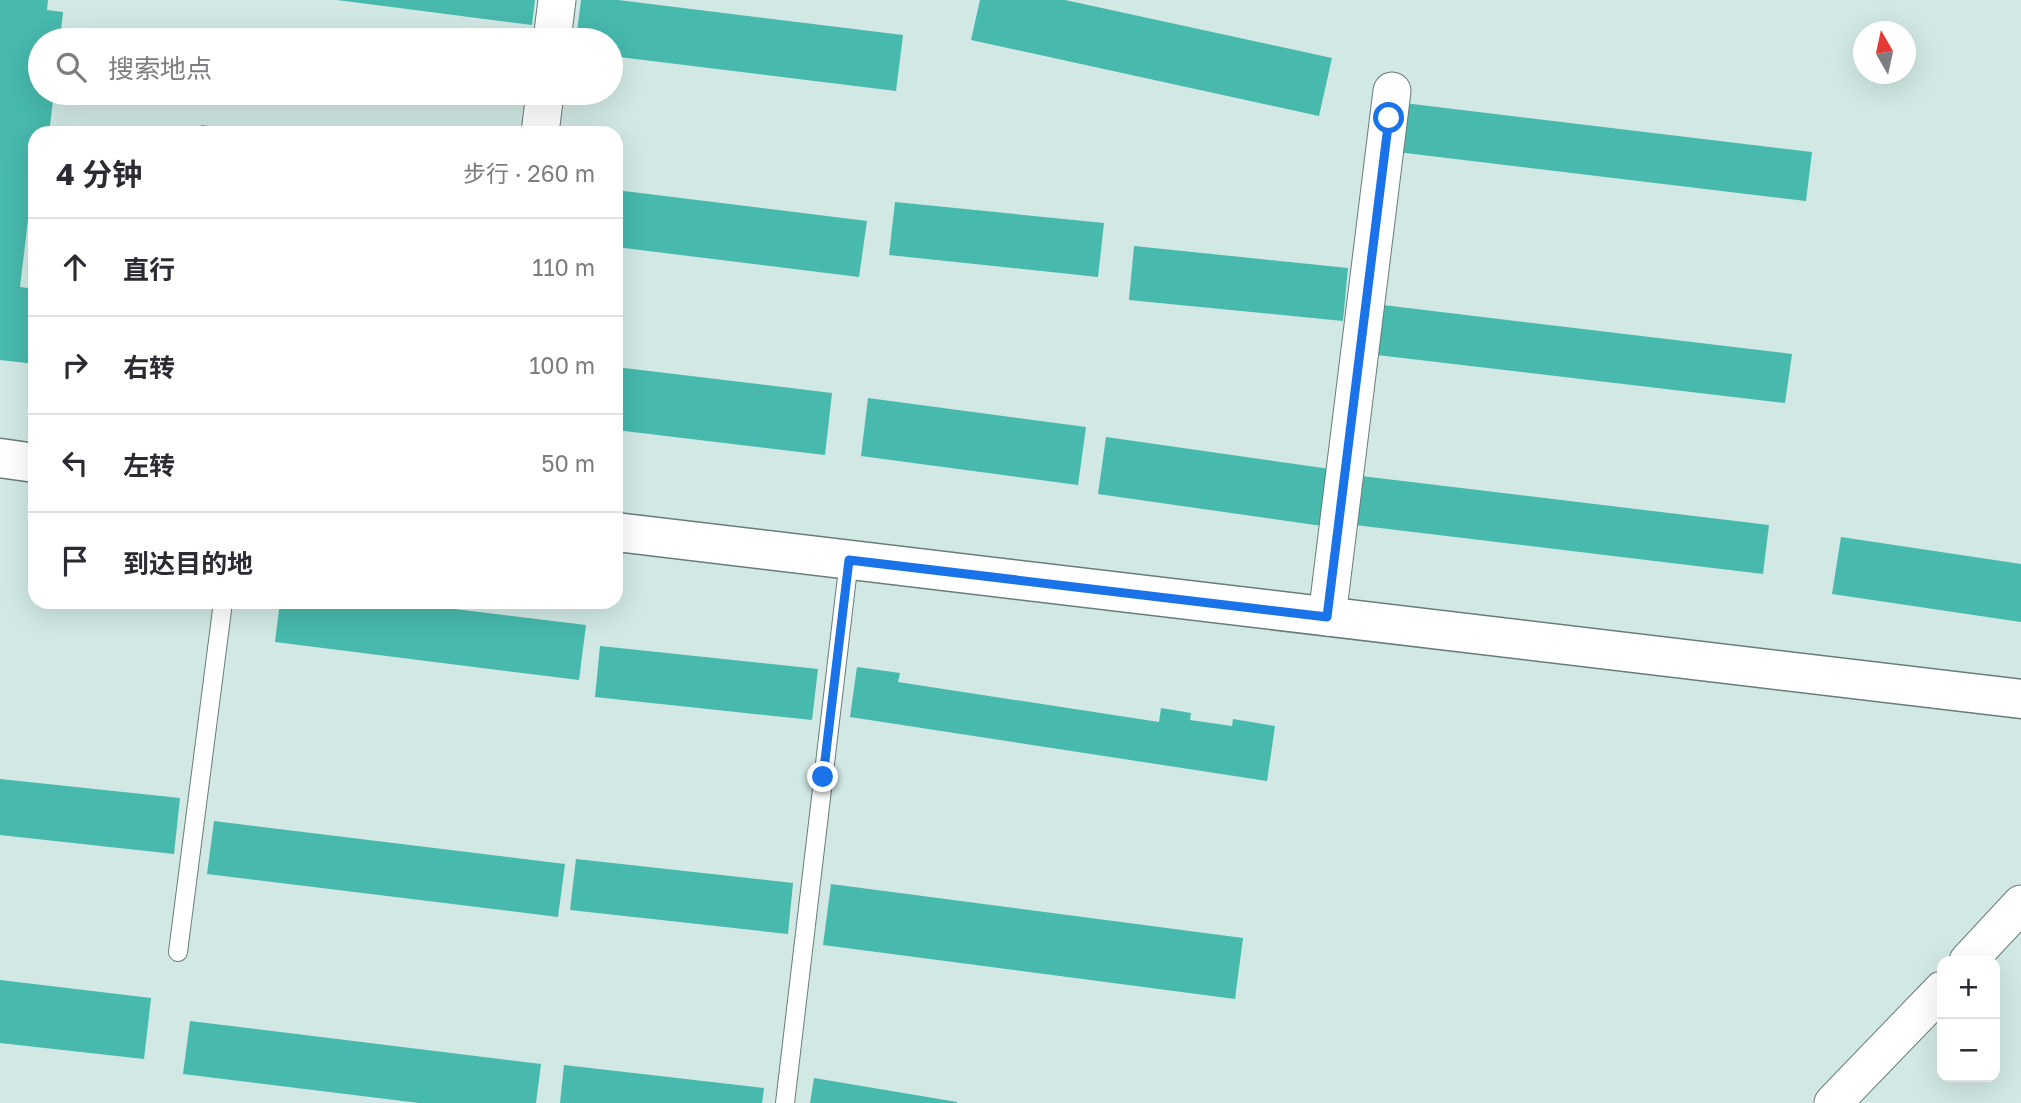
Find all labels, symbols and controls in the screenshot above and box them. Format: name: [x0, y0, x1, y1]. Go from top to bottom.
north arrow: [1853, 21, 1916, 84]
search box: [28, 28, 623, 105]
icon: search: [52, 48, 90, 86]
text: 搜索地点: [108, 53, 212, 84]
route start: [1373, 102, 1404, 133]
text: 4 分钟: [56, 156, 142, 192]
text: 步行 · 260 m: [463, 159, 595, 187]
icon: ahead: [56, 248, 94, 286]
text: 110 m: [532, 253, 595, 281]
text: 直行: [123, 254, 175, 285]
icon: right: [56, 346, 94, 384]
text: 100 m: [529, 351, 595, 379]
text: 右转: [123, 352, 175, 383]
icon: left: [56, 444, 94, 482]
text: 50 m: [541, 449, 595, 477]
text: 左转: [123, 450, 175, 481]
icon: arrive: [56, 542, 94, 580]
text: 到达目的地: [123, 548, 253, 579]
route end: [807, 761, 838, 792]
map controls: [1937, 956, 2000, 1082]
button: +: [1937, 956, 2000, 1019]
button: −: [1937, 1019, 2000, 1082]

